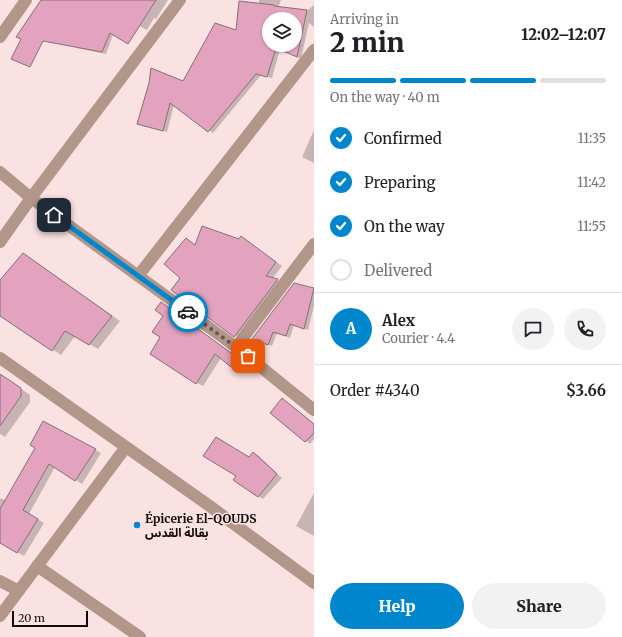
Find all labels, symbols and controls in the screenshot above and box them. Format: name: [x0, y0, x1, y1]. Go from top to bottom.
text: Arriving in: [330, 11, 399, 28]
map controls: [262, 12, 302, 52]
button: layers: [262, 12, 302, 52]
text: 12:02–12:07: [521, 25, 606, 44]
text: 2 min: [330, 26, 404, 59]
text: On the way · 40 m: [330, 89, 440, 106]
icon: check: [330, 127, 352, 149]
text: Confirmed: [364, 129, 442, 148]
text: 11:35: [578, 130, 606, 147]
icon: check: [330, 171, 352, 193]
text: Preparing: [364, 173, 436, 192]
text: 11:42: [577, 174, 606, 191]
pin: [37, 198, 71, 232]
icon: home: [43, 204, 65, 226]
icon: check: [330, 215, 352, 237]
text: On the way: [364, 217, 445, 236]
text: 11:55: [578, 218, 606, 235]
text: Delivered: [364, 261, 432, 280]
courier: [168, 292, 208, 332]
icon: car: [177, 301, 199, 323]
button: chat: [512, 308, 554, 350]
button: phone: [564, 308, 606, 350]
text: Alex: [382, 311, 415, 330]
text: A: [346, 319, 356, 338]
text: Courier · 4.4: [382, 330, 455, 347]
pin: [231, 339, 265, 373]
icon: bag: [237, 345, 259, 367]
text: Order #4340: [330, 381, 420, 400]
text: $3.66: [566, 381, 606, 400]
place label: Épicerie El-QOUDS بقالة القدس: [145, 510, 256, 540]
marker: Épicerie El-QOUDS بقالة القدس: [132, 520, 142, 530]
button: Help: [330, 583, 464, 629]
button: Share: [472, 583, 606, 629]
scale bar: [12, 609, 88, 628]
text: 20 m: [18, 611, 45, 625]

